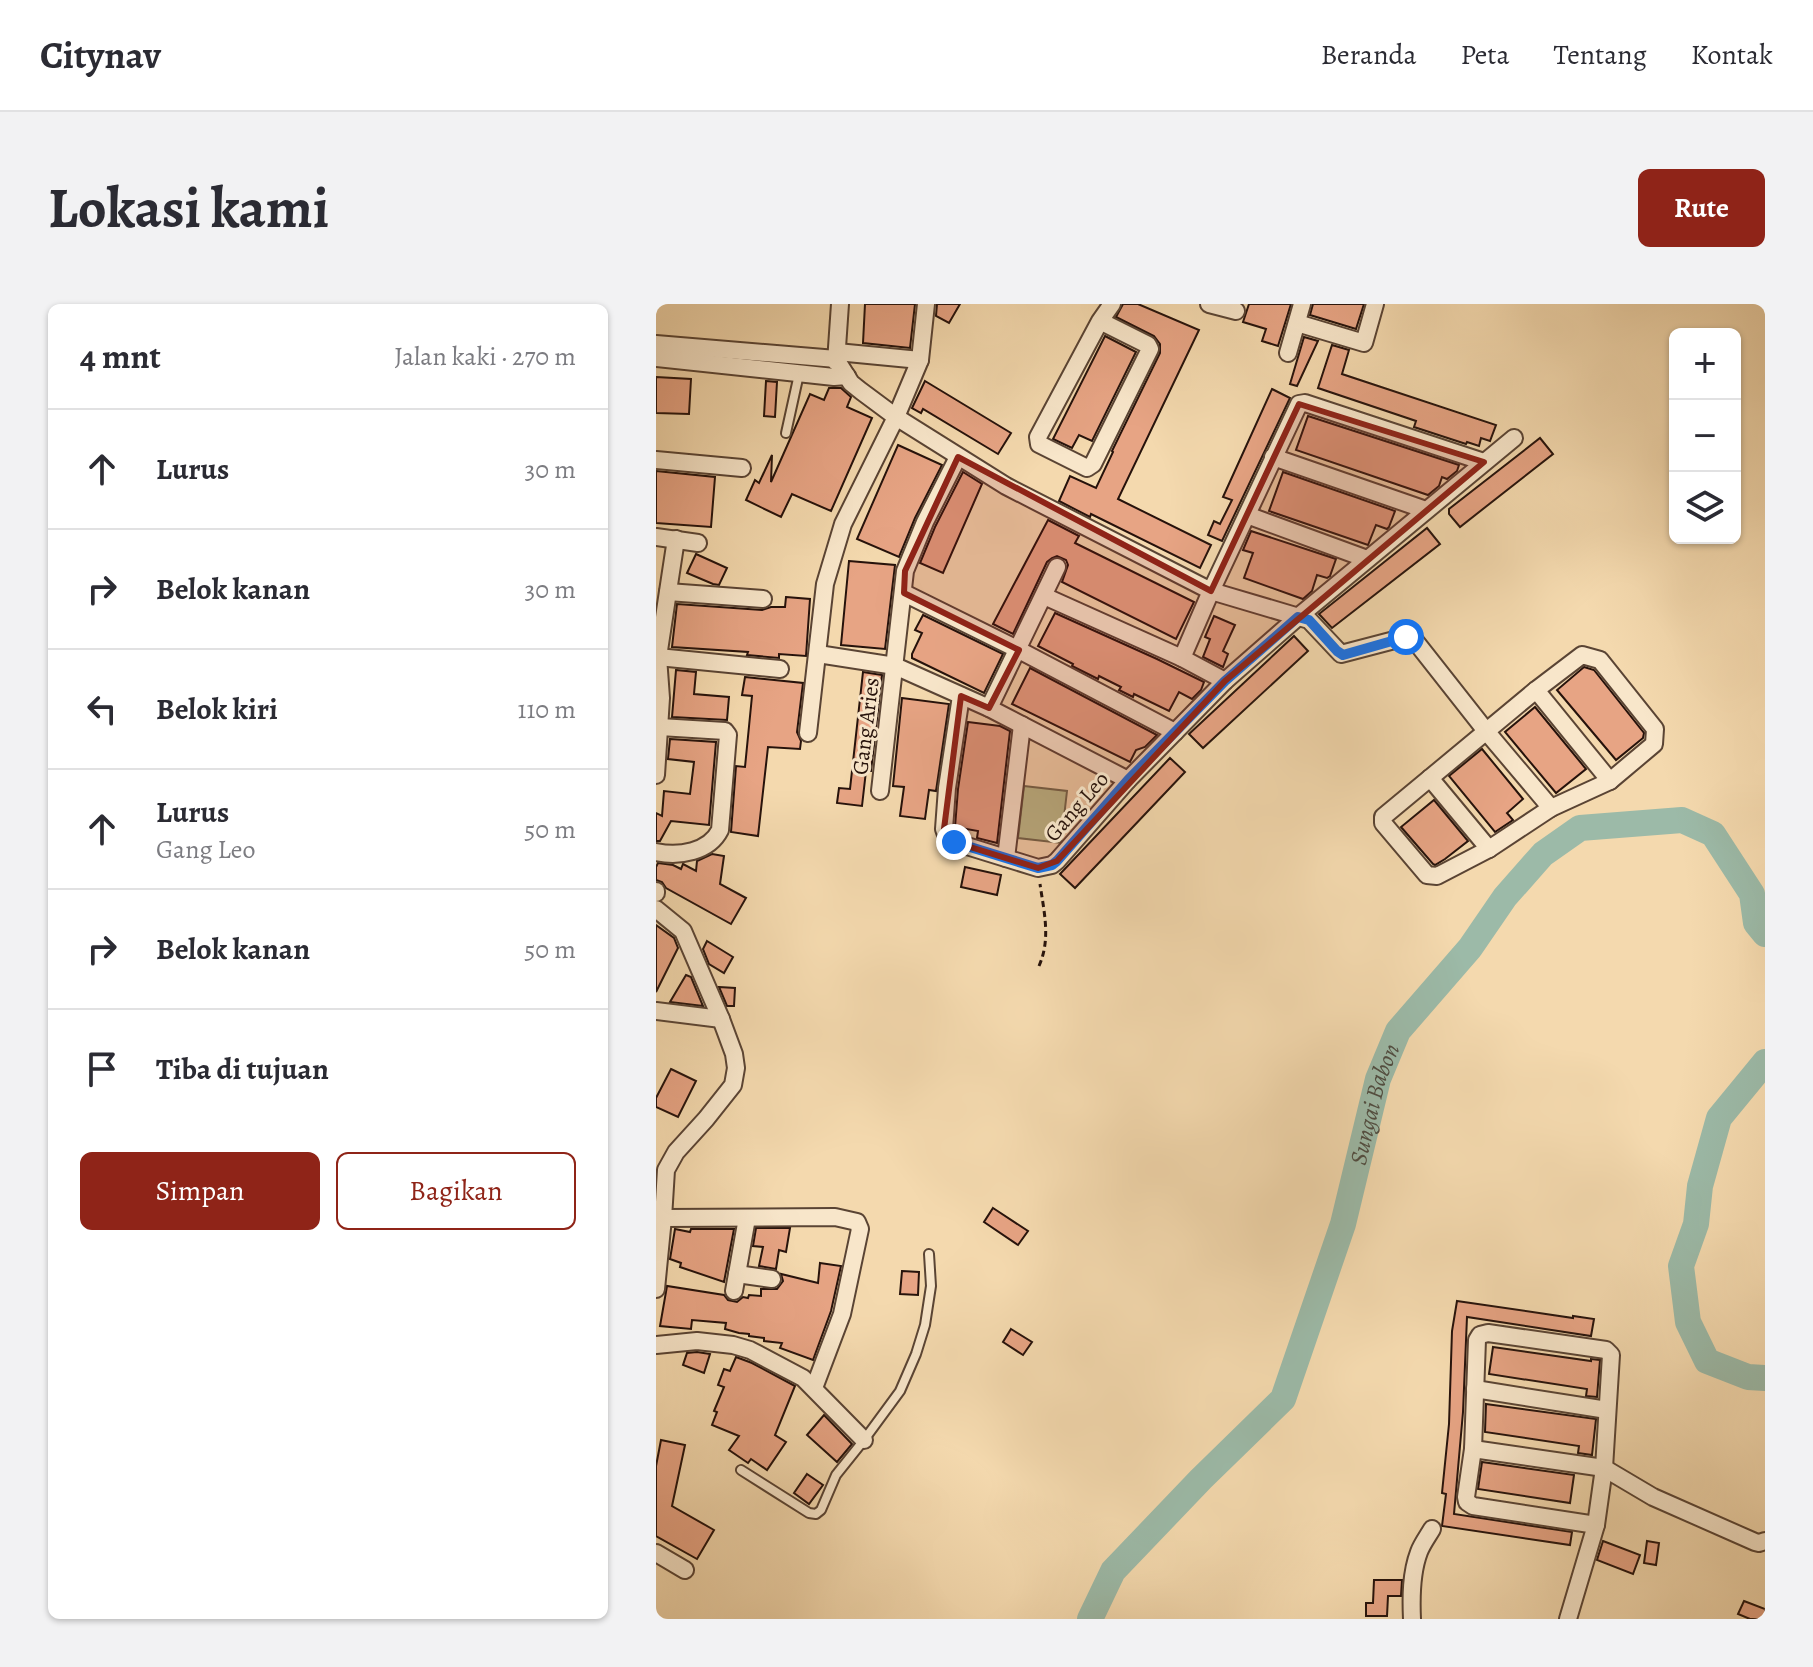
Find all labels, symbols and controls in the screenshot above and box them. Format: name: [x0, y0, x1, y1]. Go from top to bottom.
text: Citynav: [40, 29, 161, 81]
text: Beranda: [1321, 36, 1417, 74]
text: Peta: [1461, 36, 1510, 74]
text: Tentang: [1554, 36, 1647, 74]
text: Kontak: [1691, 36, 1773, 74]
button: Rute: [1638, 169, 1765, 247]
text: Lokasi kami: [48, 170, 329, 246]
map controls: [1669, 328, 1741, 544]
button: +: [1669, 328, 1741, 400]
text: 4 mnt: [80, 333, 161, 380]
text: Jalan kaki · 270 m: [394, 339, 576, 374]
button: −: [1669, 400, 1741, 472]
icon: ahead: [80, 447, 124, 491]
text: Lurus: [156, 449, 229, 489]
text: 30 m: [525, 452, 576, 487]
button: layers: [1669, 472, 1741, 544]
icon: right: [80, 567, 124, 611]
text: Belok kanan: [156, 569, 310, 609]
text: 30 m: [525, 572, 576, 607]
route start: [1388, 619, 1424, 655]
street label: Gang Aries: [845, 676, 887, 777]
icon: left: [80, 687, 124, 731]
text: Belok kiri: [156, 689, 278, 729]
text: 110 m: [518, 692, 576, 727]
street label: Gang Leo: [1038, 765, 1116, 848]
text: Lurus: [156, 792, 229, 832]
icon: ahead: [80, 807, 124, 851]
text: 50 m: [524, 812, 576, 847]
route end: [936, 824, 972, 860]
text: Gang Leo: [156, 832, 255, 867]
icon: right: [80, 927, 124, 971]
text: Belok kanan: [156, 929, 310, 969]
text: 50 m: [524, 932, 576, 967]
water label: Sungai Babon: [1342, 1038, 1407, 1168]
icon: arrive: [80, 1047, 124, 1091]
text: Tiba di tujuan: [156, 1049, 329, 1089]
button: Simpan: [80, 1152, 320, 1230]
button: Bagikan: [336, 1152, 576, 1230]

